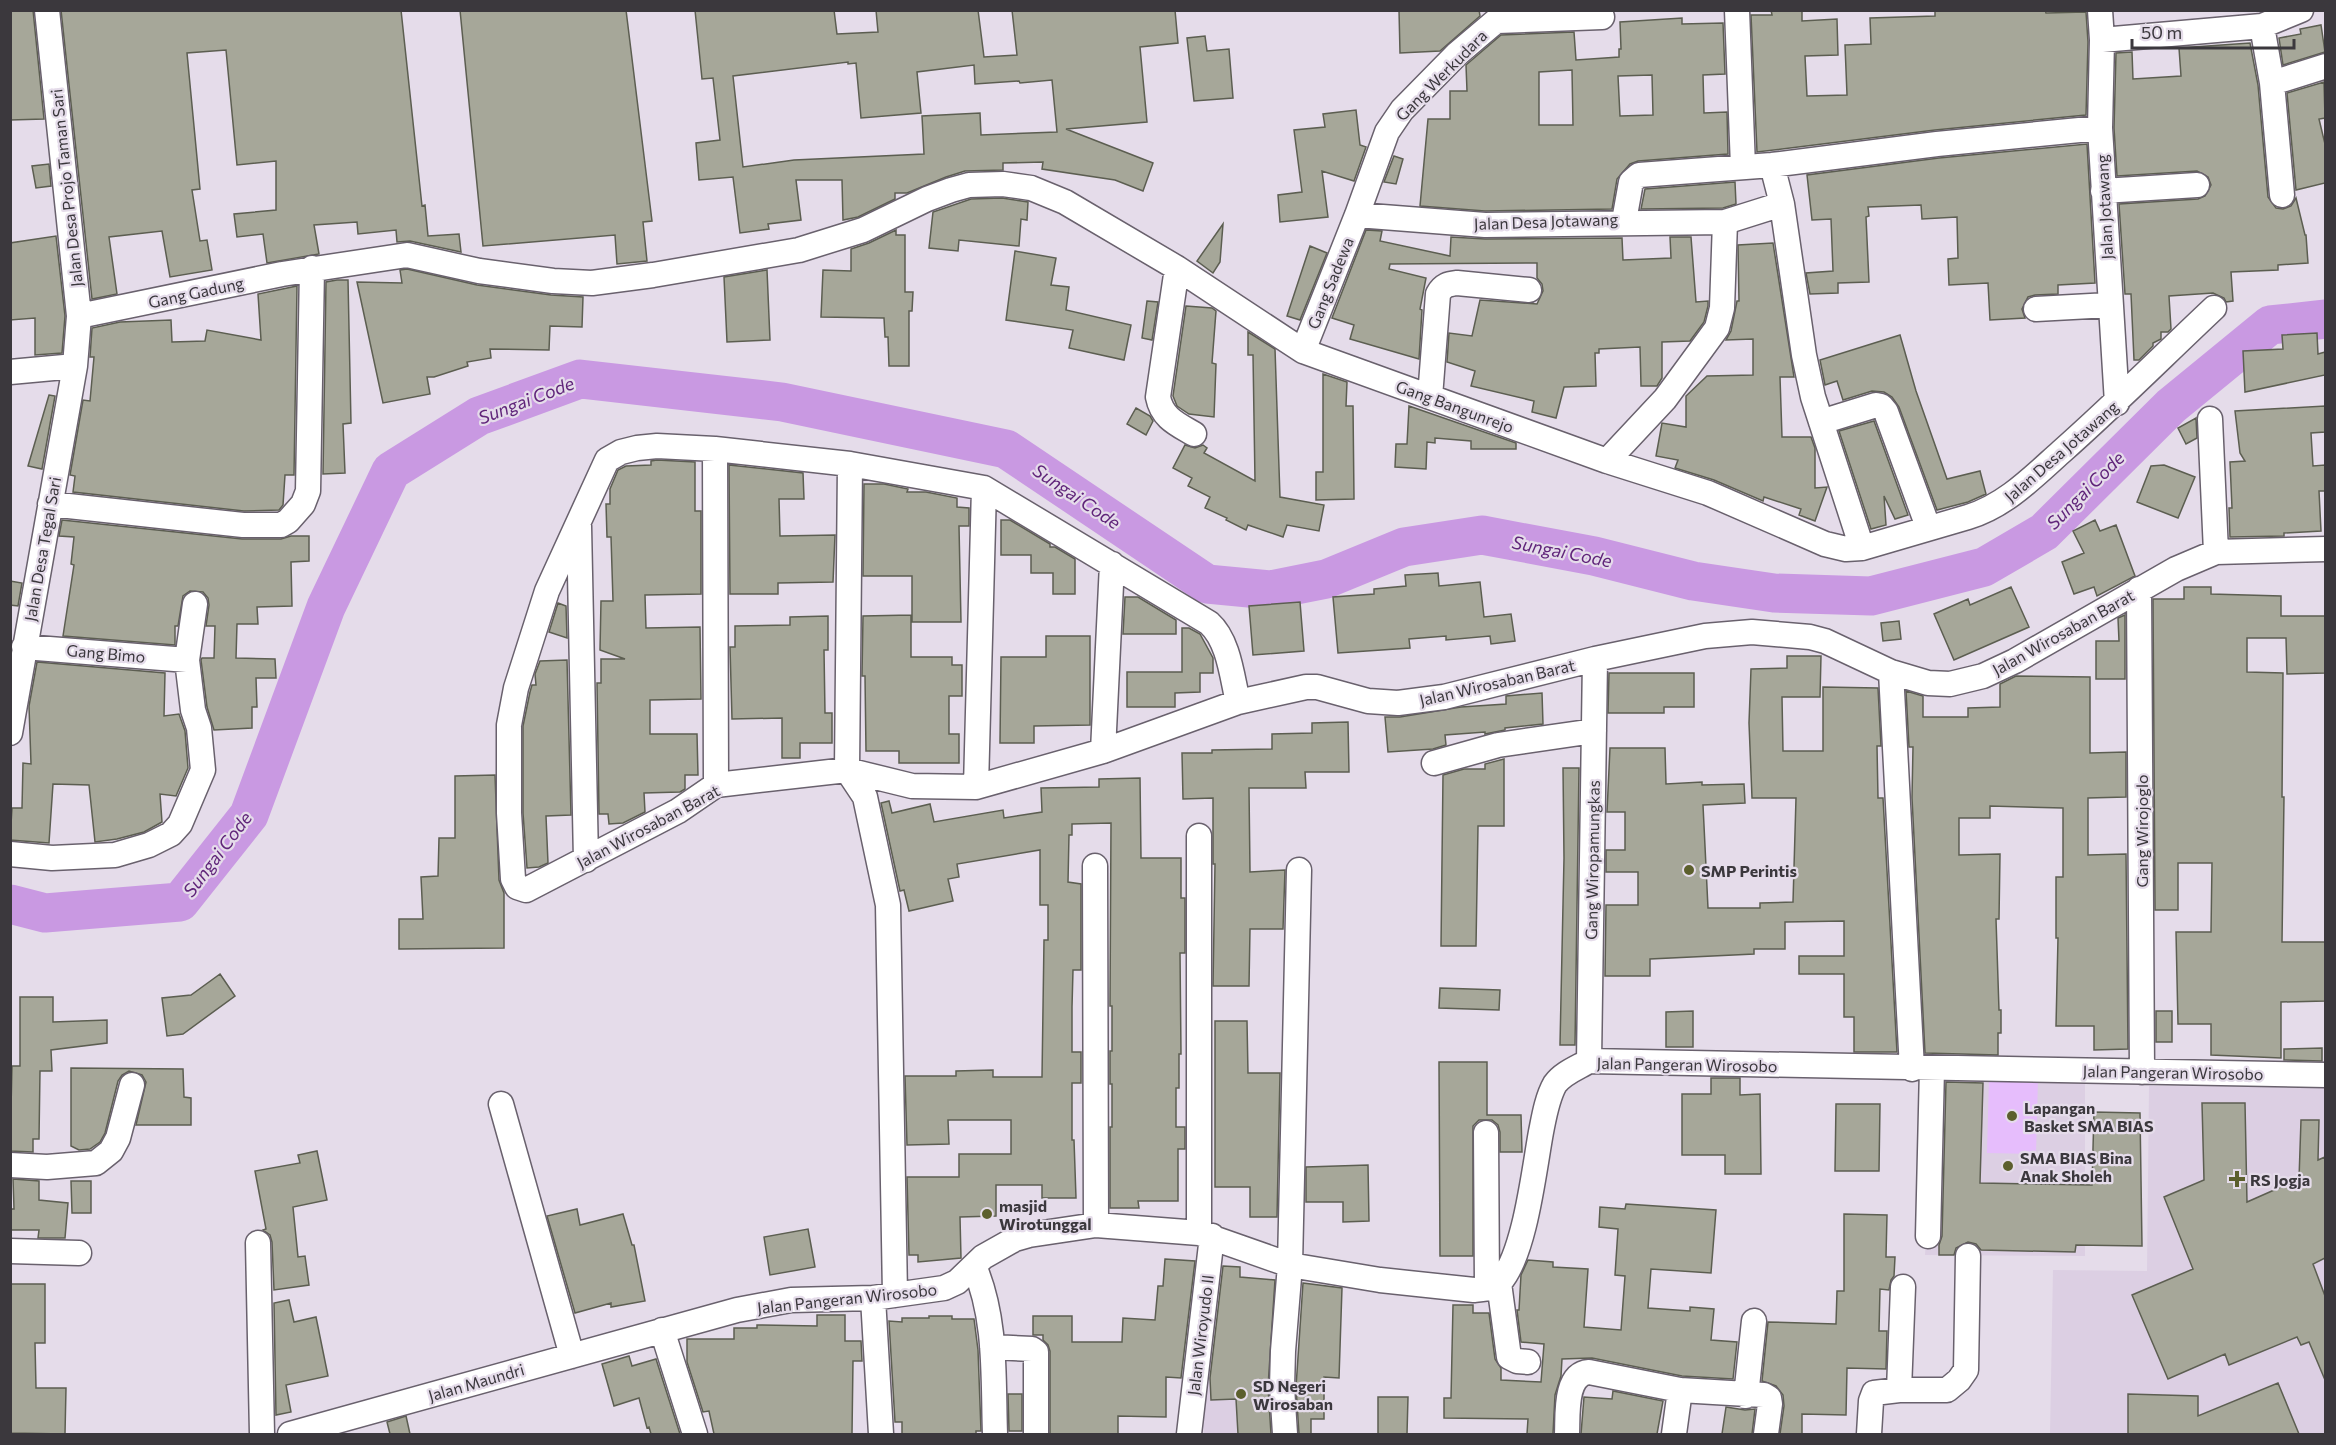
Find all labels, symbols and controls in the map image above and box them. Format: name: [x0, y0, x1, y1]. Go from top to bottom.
scale bar: [2132, 12, 2294, 50]
text: 50 m: [2141, 21, 2182, 43]
street label: Gang Werkudara: [1392, 26, 1490, 124]
street label: Jalan Desa Projo Taman Sari: [46, 88, 86, 288]
street label: Jalan Jotawang: [2092, 154, 2116, 260]
street label: Jalan Desa Jotawang: [1474, 209, 1619, 233]
street label: Gang Sadewa: [1303, 234, 1357, 332]
street label: Gang Gadung: [147, 273, 246, 311]
water label: Sungai Code: [475, 371, 578, 428]
street label: Gang Bangunrejo: [1394, 376, 1516, 436]
street label: Jalan Desa Jotawang: [2000, 396, 2122, 506]
water label: Sungai Code: [2042, 446, 2129, 533]
water label: Sungai Code: [1029, 459, 1125, 534]
street label: Jalan Desa Tegal Sari: [20, 475, 64, 623]
water label: Sungai Code: [1510, 531, 1614, 572]
street label: Jalan Wirosaban Barat: [1989, 585, 2138, 679]
street label: Gang Bimo: [66, 640, 146, 666]
street label: Jalan Wirosaban Barat: [1417, 655, 1577, 709]
street label: Gang Wirojoglo: [2132, 774, 2151, 888]
street label: Jalan Wirosaban Barat: [573, 780, 723, 872]
street label: Gang Wiropamungkas: [1581, 780, 1603, 940]
water label: Sungai Code: [178, 807, 256, 901]
place label: SMP Perintis: [1701, 861, 1797, 880]
marker: SMP Perintis: [1682, 863, 1696, 877]
street label: Jalan Pangeran Wirosobo: [1596, 1053, 1778, 1075]
street label: Jalan Pangeran Wirosobo: [2082, 1061, 2264, 1083]
place label: Lapangan Basket SMA BIAS: [2024, 1098, 2154, 1135]
marker: Lapangan Basket SMA BIAS: [2005, 1109, 2019, 1123]
place label: SMA BIAS Bina Anak Sholeh: [2020, 1148, 2132, 1185]
marker: SMA BIAS Bina Anak Sholeh: [2001, 1159, 2015, 1173]
marker: RS Jogja: [2228, 1170, 2246, 1188]
place label: RS Jogja: [2250, 1170, 2310, 1189]
place label: masjid Wirotunggal: [999, 1196, 1092, 1233]
marker: masjid Wirotunggal: [980, 1207, 994, 1221]
street label: Jalan Wiroyudo II: [1183, 1274, 1217, 1396]
street label: Jalan Pangeran Wirosobo: [756, 1279, 938, 1317]
street label: Jalan Maundri: [426, 1359, 526, 1405]
place label: SD Negeri Wirosaban: [1253, 1376, 1333, 1413]
marker: SD Negeri Wirosaban: [1234, 1387, 1248, 1401]

